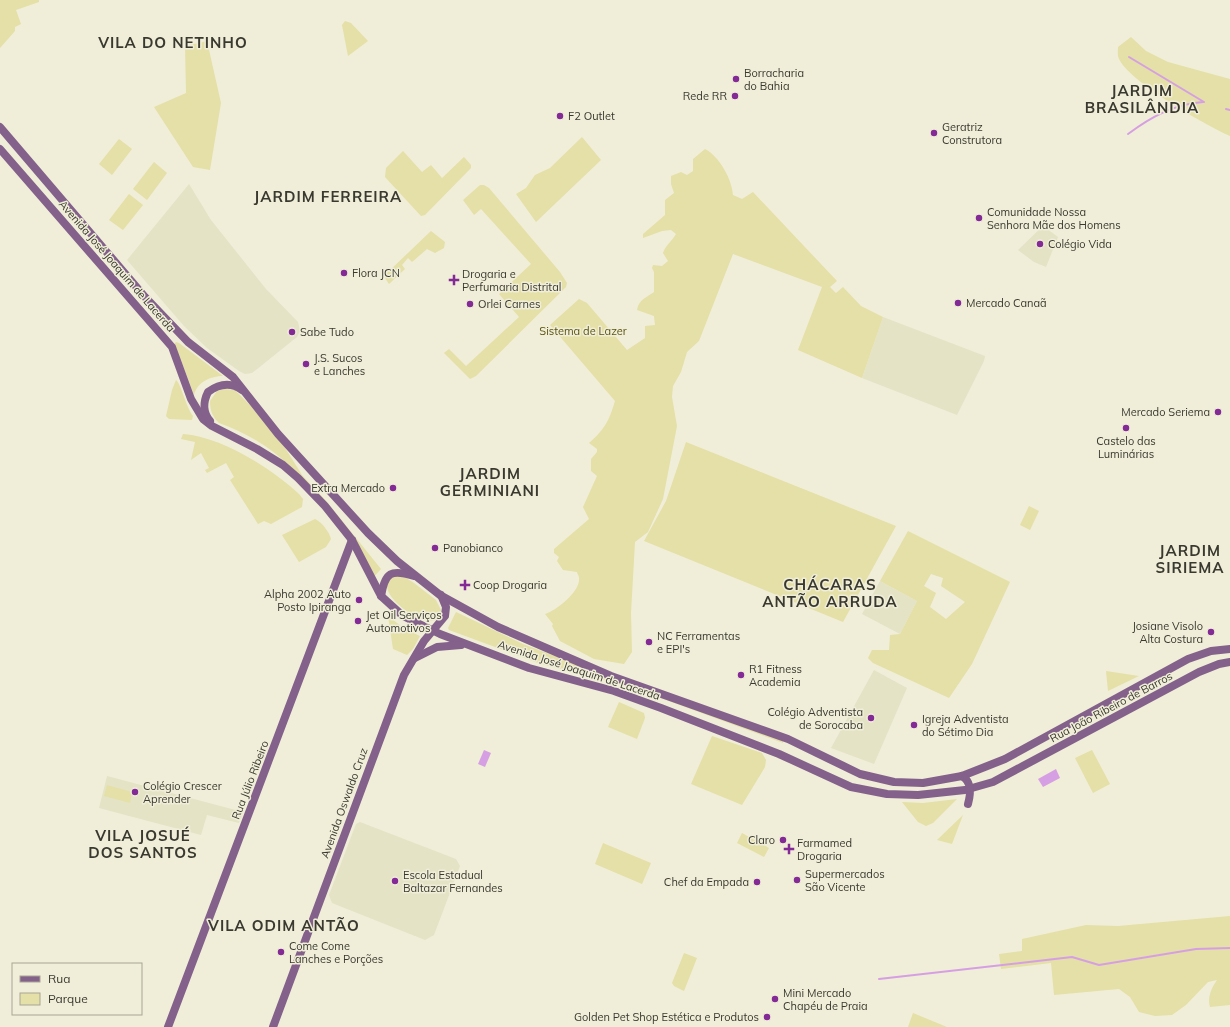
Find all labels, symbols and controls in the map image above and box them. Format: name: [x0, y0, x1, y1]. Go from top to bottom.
district label: VILA DO NETINHO: [97, 33, 248, 52]
place label: Borracharia do Bahia: [744, 66, 804, 93]
marker: Borracharia do Bahia: [731, 74, 741, 84]
district label: JARDIM BRASILÂNDIA: [1085, 81, 1199, 117]
place label: Rede RR: [683, 89, 727, 103]
marker: Rede RR: [730, 91, 740, 101]
place label: F2 Outlet: [568, 109, 615, 123]
marker: F2 Outlet: [555, 111, 565, 121]
place label: Geratriz Construtora: [942, 120, 1002, 147]
marker: Geratriz Construtora: [929, 128, 939, 138]
district label: JARDIM FERREIRA: [254, 187, 402, 206]
street label: Avenida José Joaquim de Lacerda: [56, 197, 178, 335]
place label: Comunidade Nossa Senhora Mãe dos Homens: [987, 205, 1121, 232]
marker: Comunidade Nossa Senhora Mãe dos Homens: [974, 213, 984, 223]
place label: Colégio Vida: [1048, 237, 1112, 251]
marker: Colégio Vida: [1035, 239, 1045, 249]
place label: Flora JCN: [352, 266, 400, 280]
place label: Drogaria e Perfumaria Distrital: [462, 267, 561, 294]
marker: Flora JCN: [339, 268, 349, 278]
marker: Drogaria e Perfumaria Distrital: [449, 275, 459, 285]
place label: Mercado Canaã: [966, 296, 1047, 310]
place label: Orlei Carnes: [478, 297, 540, 311]
marker: Mercado Canaã: [953, 298, 963, 308]
marker: Orlei Carnes: [465, 299, 475, 309]
park label: Sistema de Lazer: [539, 324, 627, 338]
place label: Sabe Tudo: [300, 325, 354, 339]
marker: Sabe Tudo: [287, 327, 297, 337]
place label: J.S. Sucos e Lanches: [314, 351, 365, 378]
marker: J.S. Sucos e Lanches: [301, 359, 311, 369]
place label: Mercado Seriema: [1121, 405, 1210, 419]
marker: Mercado Seriema: [1213, 407, 1223, 417]
marker: Castelo das Luminárias: [1121, 423, 1131, 433]
place label: Castelo das Luminárias: [1096, 434, 1156, 461]
district label: JARDIM GERMINIANI: [440, 464, 540, 500]
place label: Extra Mercado: [311, 481, 385, 495]
marker: Extra Mercado: [388, 483, 398, 493]
place label: Panobianco: [443, 541, 503, 555]
district label: JARDIM SIRIEMA: [1156, 541, 1224, 577]
marker: Panobianco: [430, 543, 440, 553]
district label: CHÁCARAS ANTÃO ARRUDA: [762, 575, 898, 611]
place label: Coop Drogaria: [473, 578, 547, 592]
marker: Coop Drogaria: [460, 580, 470, 590]
place label: Alpha 2002 Auto Posto Ipiranga: [264, 587, 351, 614]
marker: Alpha 2002 Auto Posto Ipiranga: [354, 595, 364, 605]
place label: Jet Oil Serviços Automotivos: [366, 608, 442, 635]
marker: Jet Oil Serviços Automotivos: [353, 616, 363, 626]
place label: Josiane Visolo Alta Costura: [1132, 619, 1203, 646]
marker: Josiane Visolo Alta Costura: [1206, 627, 1216, 637]
place label: NC Ferramentas e EPI's: [657, 629, 740, 656]
street label: Avenida José Joaquim de Lacerda: [496, 637, 662, 703]
marker: NC Ferramentas e EPI's: [644, 637, 654, 647]
place label: R1 Fitness Academia: [749, 662, 802, 689]
street label: Rua João Ribeiro de Barros: [1047, 669, 1175, 745]
marker: R1 Fitness Academia: [736, 670, 746, 680]
place label: Colégio Adventista de Sorocaba: [767, 705, 863, 732]
place label: Igreja Adventista do Sétimo Dia: [922, 712, 1009, 739]
marker: Colégio Adventista de Sorocaba: [866, 713, 876, 723]
marker: Igreja Adventista do Sétimo Dia: [909, 720, 919, 730]
street label: Rua Júlio Ribeiro: [229, 739, 271, 821]
street label: Avenida Oswaldo Cruz: [317, 746, 371, 860]
place label: Colégio Crescer Aprender: [143, 779, 222, 806]
marker: Colégio Crescer Aprender: [130, 787, 140, 797]
district label: VILA JOSUÉ DOS SANTOS: [88, 826, 198, 862]
place label: Claro: [748, 833, 775, 847]
marker: Claro: [778, 835, 788, 845]
place label: Farmamed Drogaria: [797, 836, 852, 863]
marker: Farmamed Drogaria: [784, 844, 794, 854]
place label: Supermercados São Vicente: [805, 867, 885, 894]
place label: Escola Estadual Baltazar Fernandes: [403, 868, 503, 895]
place label: Chef da Empada: [664, 875, 749, 889]
marker: Supermercados São Vicente: [792, 875, 802, 885]
marker: Escola Estadual Baltazar Fernandes: [390, 876, 400, 886]
marker: Chef da Empada: [752, 877, 762, 887]
district label: VILA ODIM ANTÃO: [207, 916, 360, 935]
place label: Come Come Lanches e Porções: [289, 939, 383, 966]
marker: Come Come Lanches e Porções: [276, 947, 286, 957]
legend: [12, 963, 142, 1015]
text: Rua: [48, 971, 70, 986]
place label: Mini Mercado Chapéu de Praia: [783, 986, 868, 1013]
text: Parque: [48, 991, 88, 1006]
marker: Mini Mercado Chapéu de Praia: [770, 994, 780, 1004]
place label: Golden Pet Shop Estética e Produtos: [574, 1010, 759, 1024]
marker: Golden Pet Shop Estética e Produtos: [762, 1012, 772, 1022]

